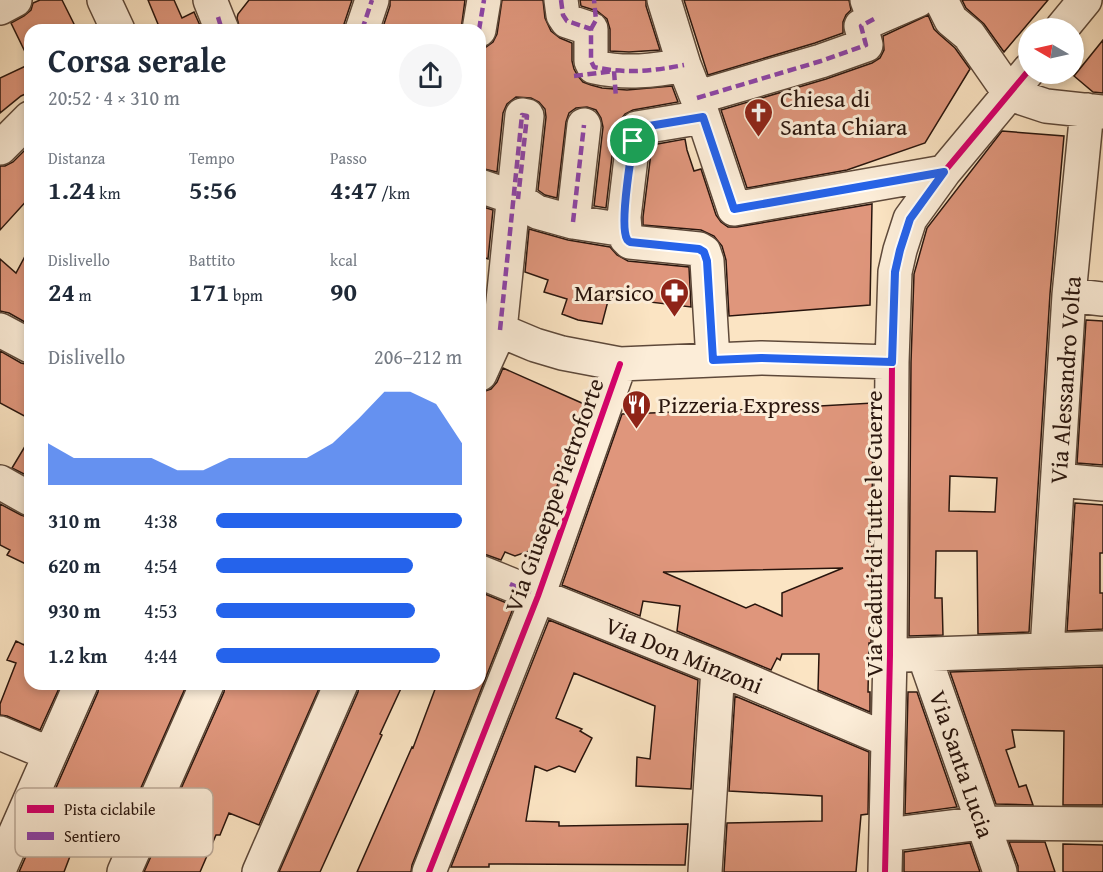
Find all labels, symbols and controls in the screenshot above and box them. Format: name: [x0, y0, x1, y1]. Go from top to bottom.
north arrow: [1018, 18, 1084, 84]
map controls: [1018, 18, 1084, 84]
text: Corsa serale: [48, 36, 226, 84]
button: share: [399, 44, 462, 107]
place label: Chiesa di Santa Chiara: [780, 81, 908, 144]
text: 20:52 · 4 × 310 m: [48, 83, 180, 112]
church icon: Chiesa di Santa Chiara: [743, 96, 775, 138]
pin: [607, 115, 658, 166]
icon: arrive: [616, 124, 649, 157]
text: Distanza: [48, 146, 105, 170]
text: Tempo: [189, 146, 235, 170]
text: Passo: [330, 146, 367, 170]
text: 1.24: [48, 170, 96, 209]
text: 5:56: [189, 170, 237, 209]
text: 4:47: [330, 170, 378, 209]
text: km: [96, 181, 120, 205]
text: /km: [378, 181, 410, 205]
text: Dislivello: [48, 248, 110, 272]
text: Battito: [189, 248, 235, 272]
text: kcal: [330, 248, 357, 272]
text: 24: [48, 272, 75, 311]
text: 171: [189, 272, 229, 311]
text: 90: [330, 272, 357, 311]
street label: Via Alessandro Volta: [1040, 274, 1090, 485]
place label: Marsico: [574, 275, 654, 310]
pharmacy icon: Marsico: [659, 276, 691, 318]
text: m: [75, 283, 92, 307]
text: bpm: [229, 283, 263, 307]
text: Dislivello: [48, 342, 125, 371]
text: 206–212 m: [374, 342, 462, 371]
street label: Via Giuseppe Pietroforte: [495, 373, 613, 617]
place label: Pizzeria Express: [658, 387, 820, 422]
restaurant icon: Pizzeria Express: [621, 388, 653, 430]
street label: Via Caduti di Tutte le Guerre: [856, 391, 891, 677]
text: 310 m: [48, 506, 101, 535]
text: 4:38: [144, 506, 178, 535]
text: 620 m: [48, 551, 101, 580]
text: 4:54: [144, 551, 178, 580]
text: 930 m: [48, 596, 101, 625]
text: 4:53: [144, 596, 178, 625]
street label: Via Don Minzoni: [600, 607, 768, 703]
text: 1.2 km: [48, 641, 107, 670]
text: 4:44: [144, 641, 178, 670]
street label: Via Santa Lucia: [920, 685, 1004, 843]
legend: [15, 788, 213, 857]
text: Pista ciclabile: [64, 797, 155, 821]
text: Sentiero: [64, 824, 120, 848]

